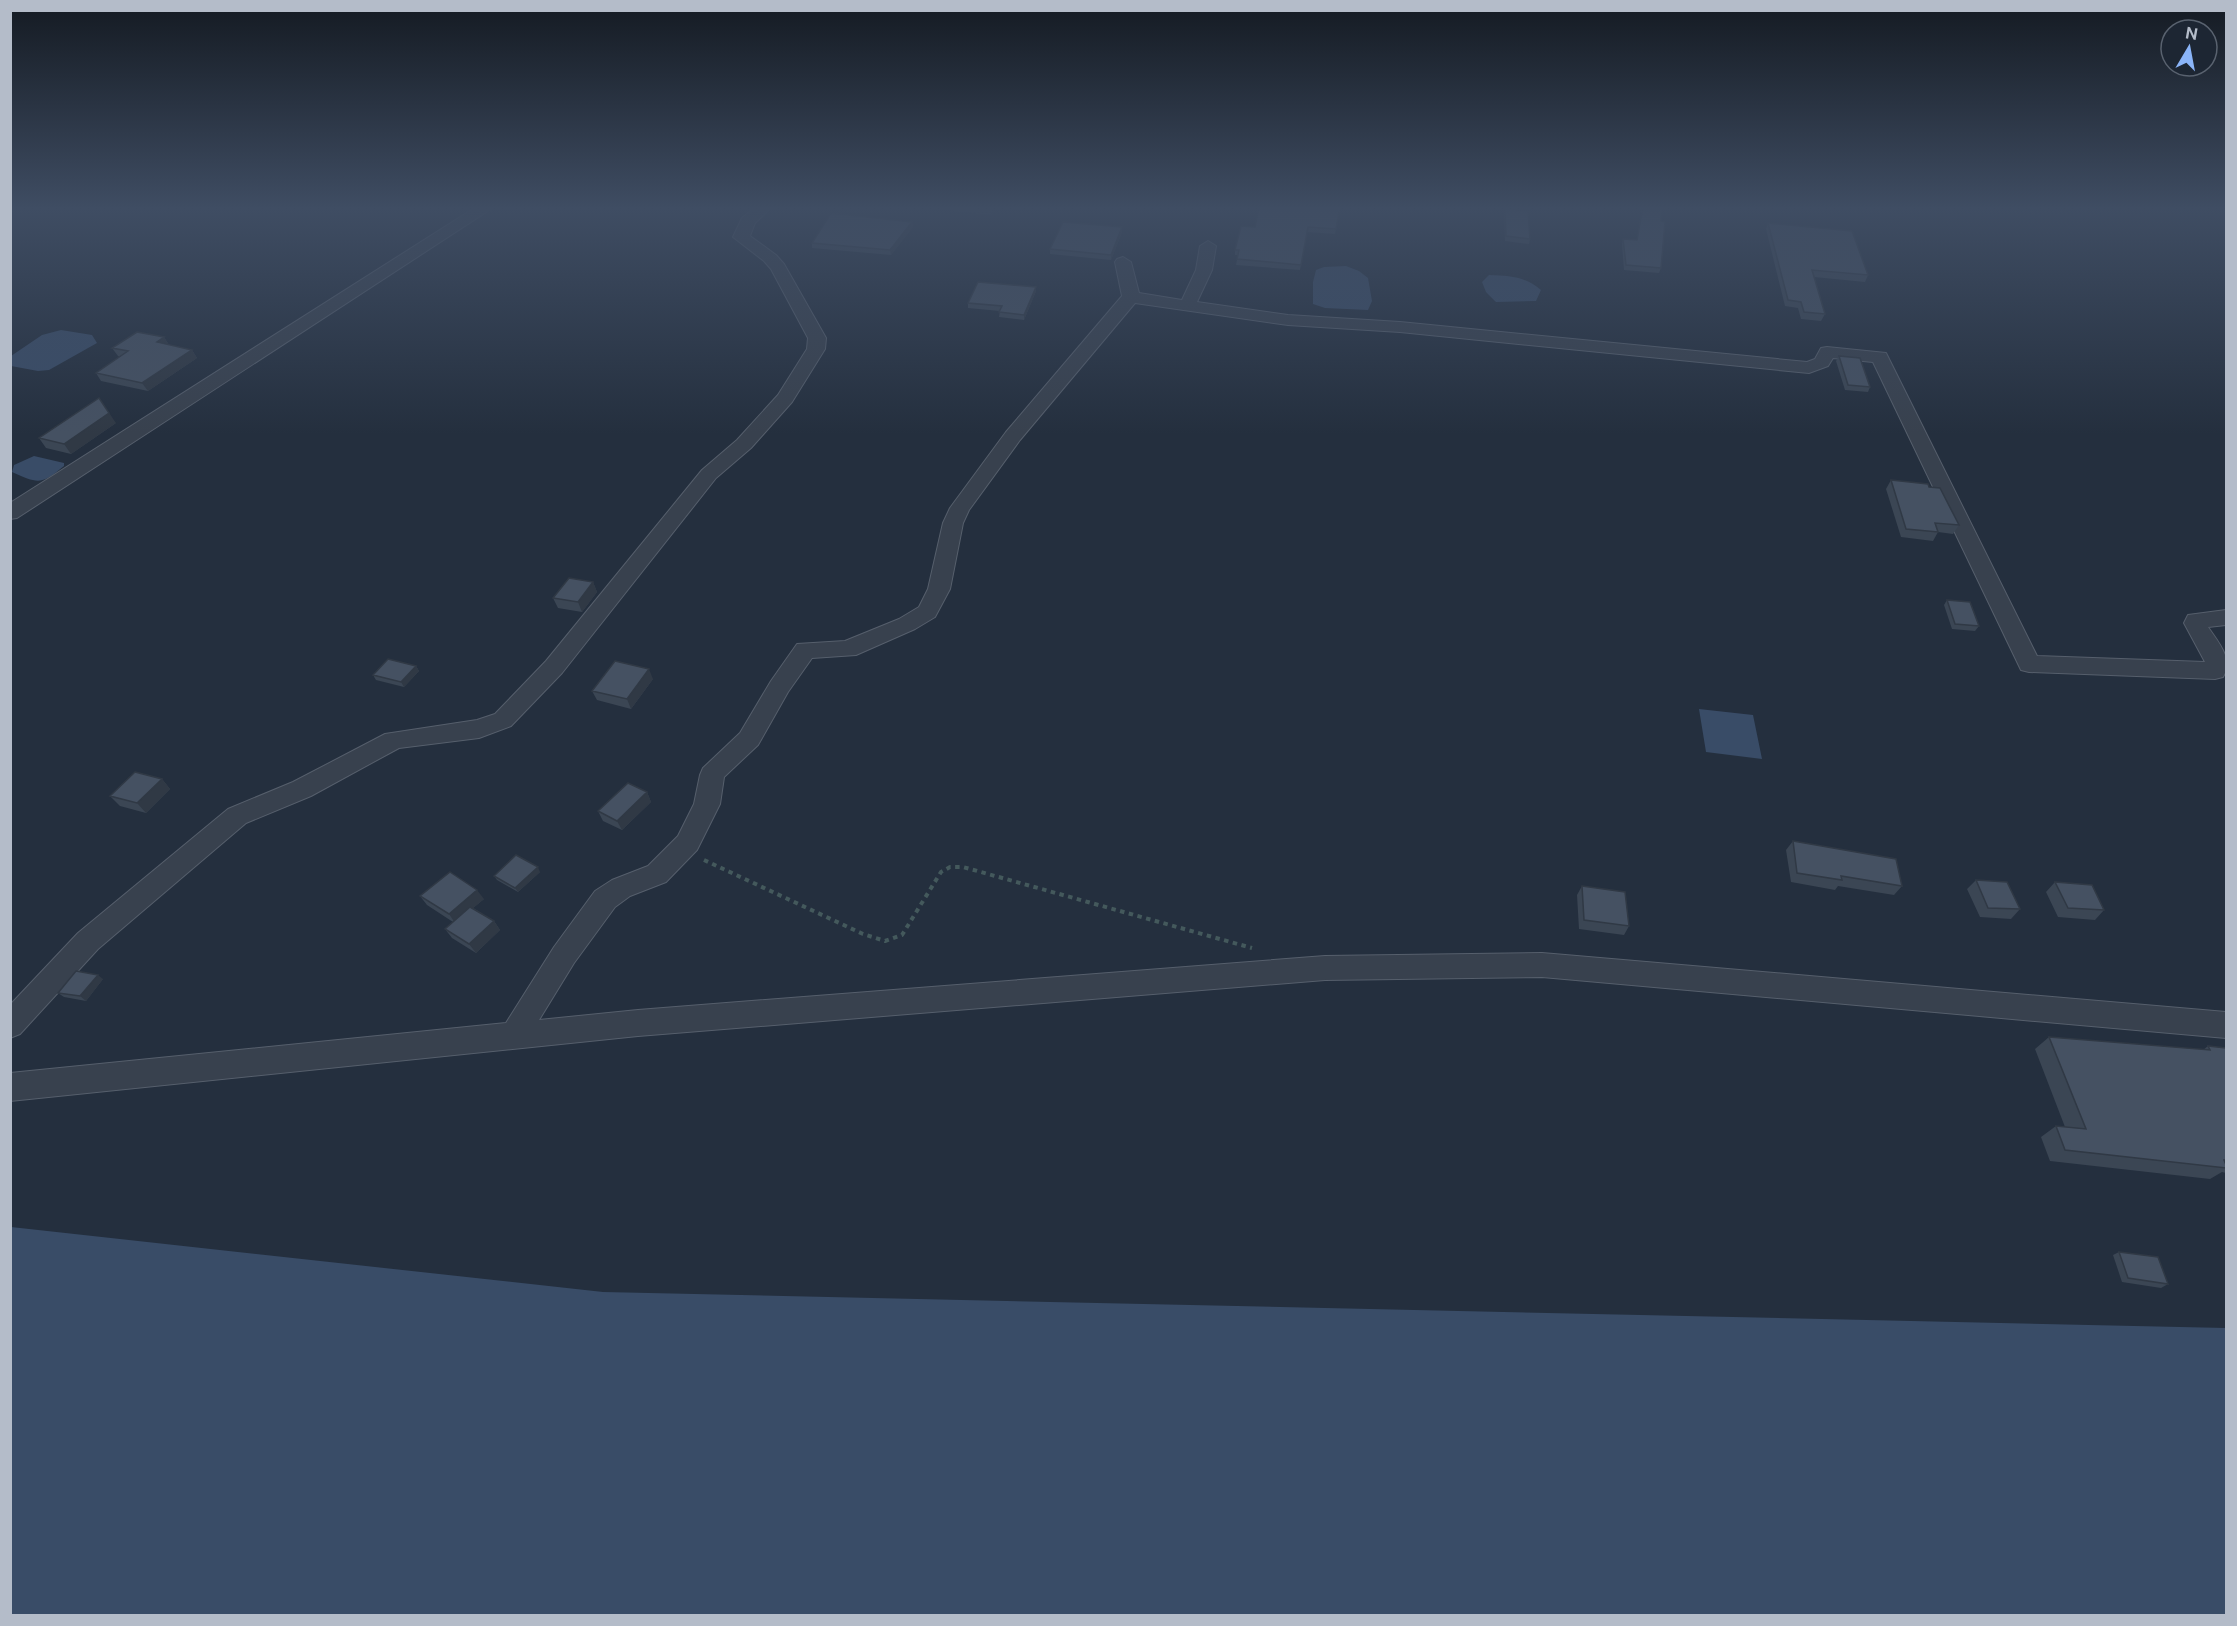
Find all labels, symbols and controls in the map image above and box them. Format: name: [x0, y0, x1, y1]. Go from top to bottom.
north arrow: [2159, 18, 2219, 78]
text: N: [2184, 23, 2199, 44]

